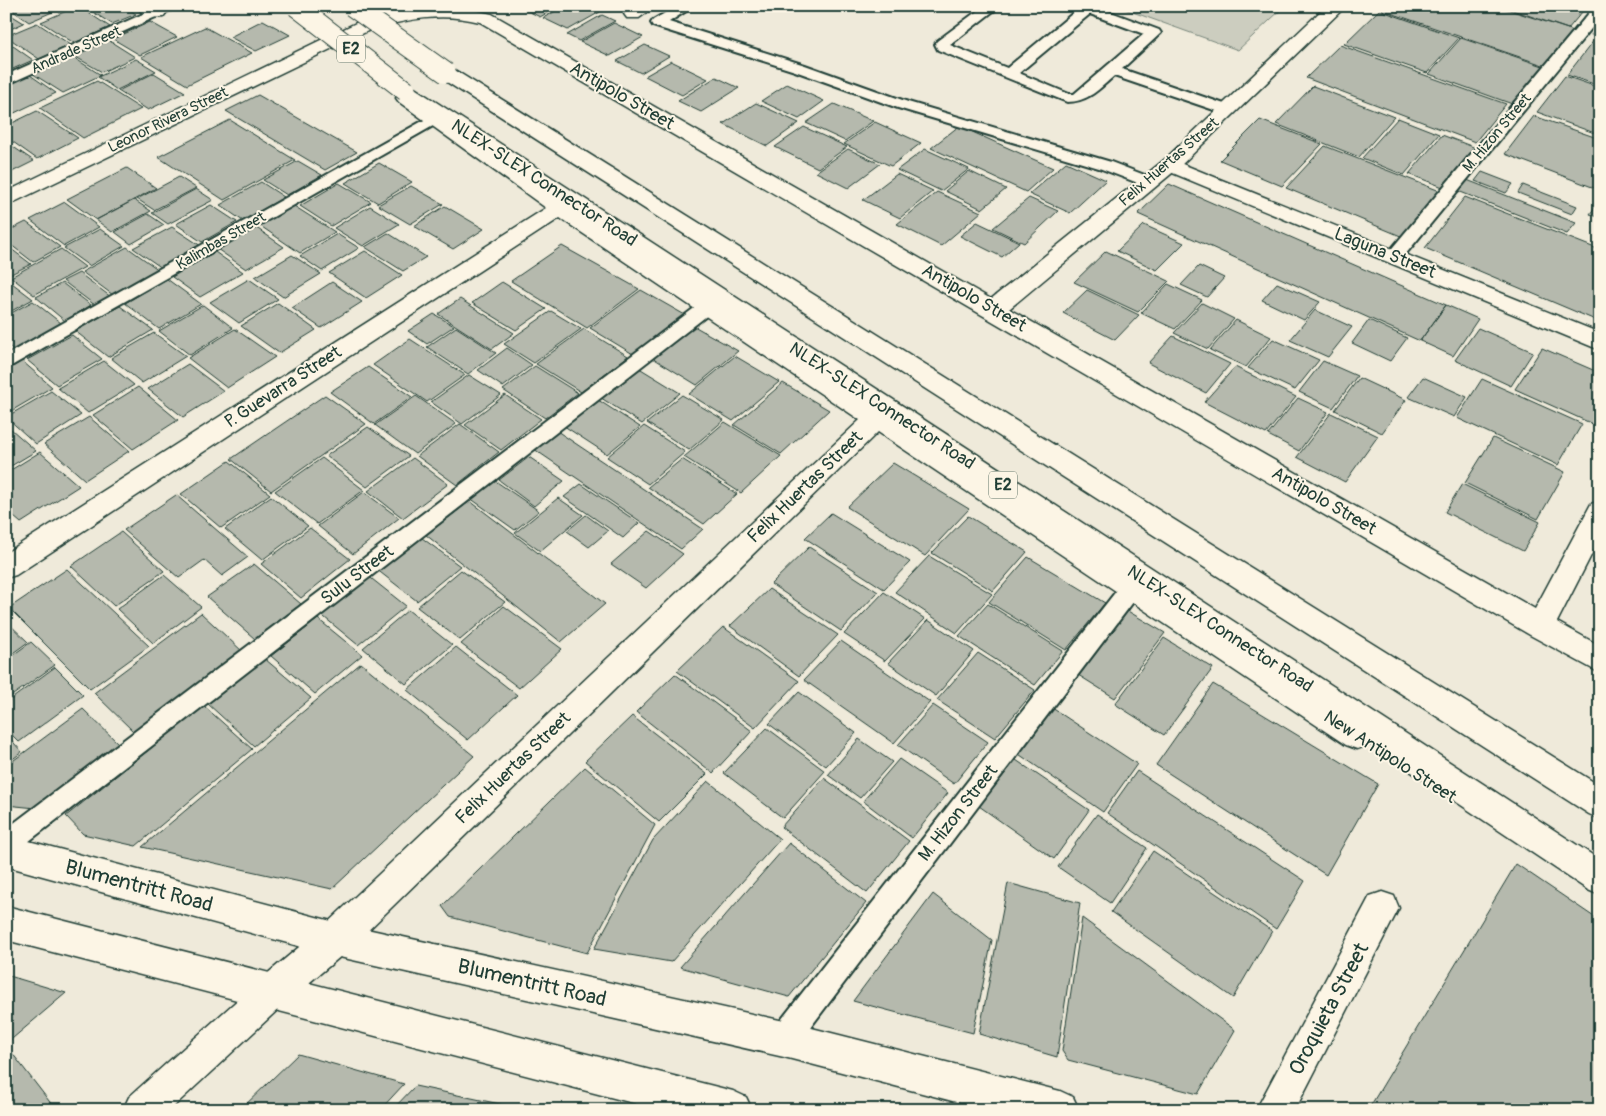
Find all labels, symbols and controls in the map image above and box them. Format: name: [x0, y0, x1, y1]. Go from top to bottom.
street label: Andrade Street: [28, 21, 125, 78]
road number: E2: [337, 36, 365, 62]
street label: Antipolo Street: [566, 57, 679, 136]
street label: Leonor Rivera Street: [105, 82, 232, 157]
street label: M. Hizon Street: [1458, 89, 1536, 176]
street label: Felix Huertas Street: [1115, 113, 1224, 211]
street label: NLEX-SLEX Connector Road: [447, 114, 641, 252]
street label: Kalimbas Street: [173, 207, 270, 274]
street label: Laguna Street: [1331, 222, 1440, 284]
street label: Antipolo Street: [918, 259, 1031, 338]
street label: NLEX-SLEX Connector Road: [785, 337, 979, 475]
street label: P. Guevarra Street: [220, 340, 346, 433]
street label: Felix Huertas Street: [742, 426, 868, 548]
street label: Antipolo Street: [1268, 462, 1381, 541]
road number: E2: [989, 472, 1017, 498]
street label: Sulu Street: [316, 540, 399, 610]
street label: NLEX-SLEX Connector Road: [1123, 560, 1317, 698]
street label: New Antipolo Street: [1319, 705, 1461, 809]
street label: Felix Huertas Street: [450, 707, 576, 829]
street label: M. Hizon Street: [913, 759, 1003, 866]
street label: Blumentritt Road: [62, 853, 216, 919]
street label: Oroquieta Street: [1283, 938, 1375, 1080]
street label: Blumentritt Road: [455, 953, 609, 1013]

